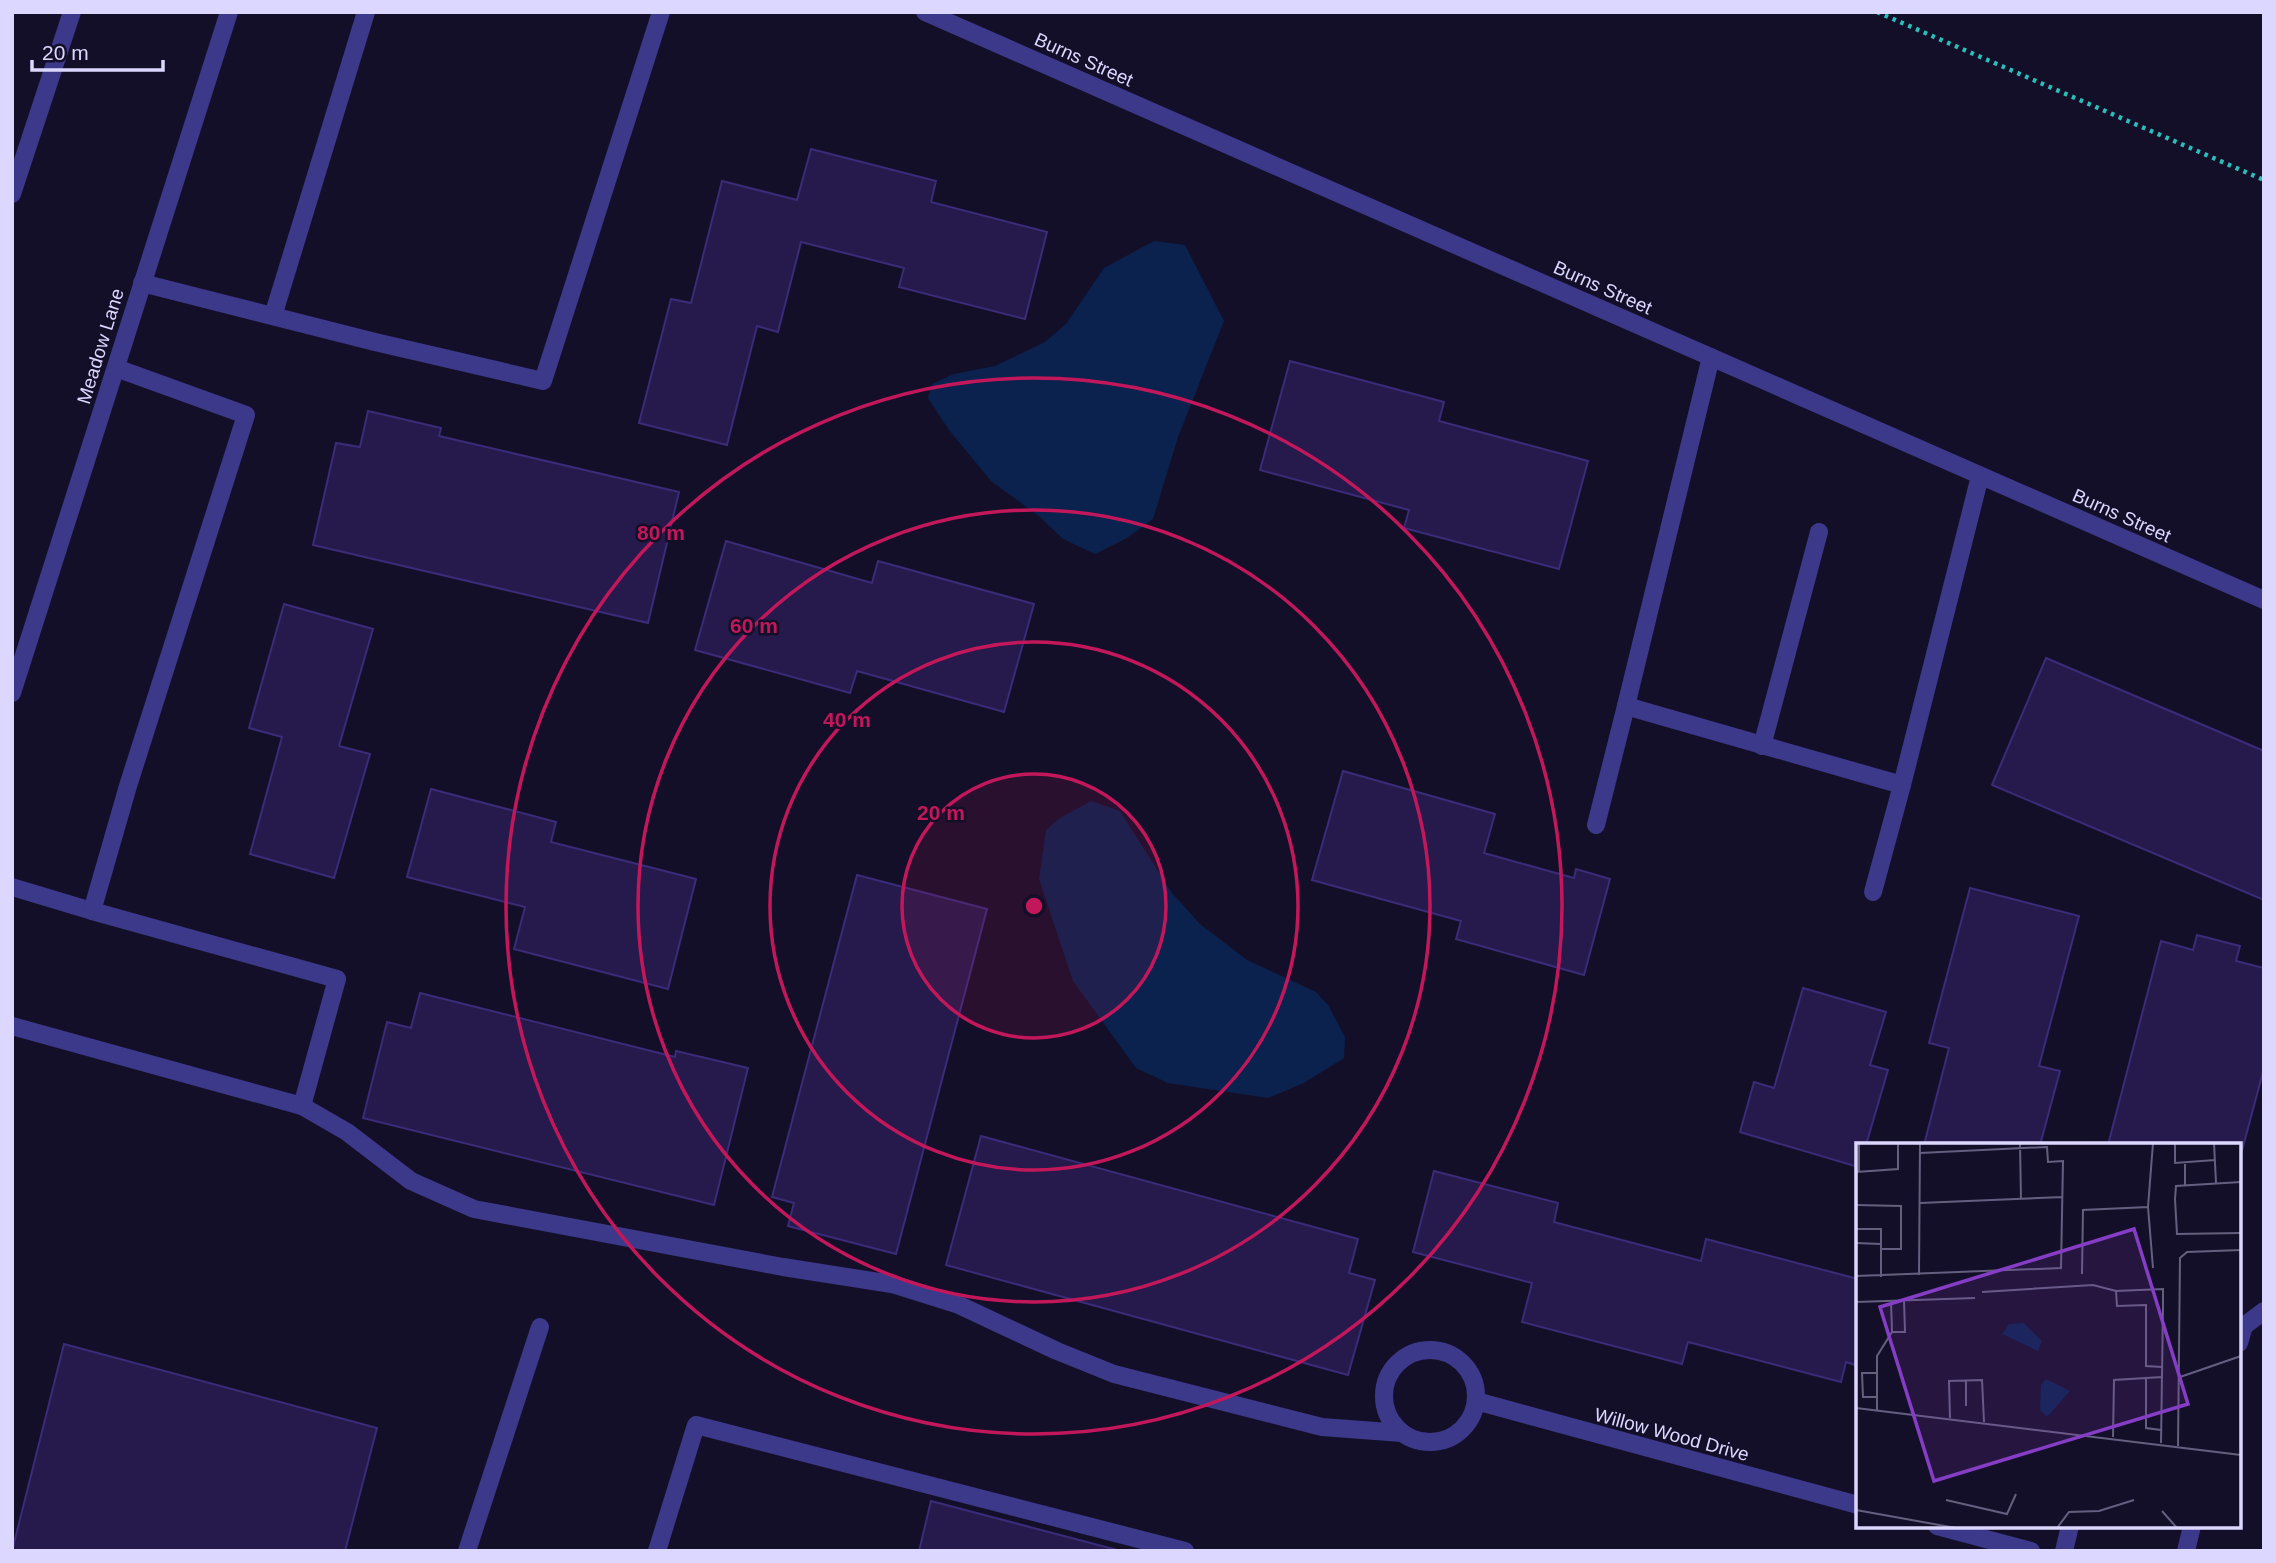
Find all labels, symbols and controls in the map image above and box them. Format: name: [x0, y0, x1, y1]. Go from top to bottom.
scale bar: [32, 28, 163, 72]
street label: Burns Street: [1031, 28, 1137, 91]
text: 20 m: [42, 41, 89, 64]
street label: Burns Street: [1550, 256, 1656, 319]
street label: Meadow Lane: [73, 286, 128, 406]
street label: Burns Street: [2069, 484, 2175, 547]
text: 80 m: [637, 521, 685, 544]
text: 60 m: [730, 614, 778, 637]
text: 40 m: [823, 708, 871, 731]
text: 20 m: [917, 801, 965, 824]
centre of rings: [1022, 894, 1046, 918]
inset map: [1856, 1143, 2241, 1528]
street label: Willow Wood Drive: [1592, 1404, 1751, 1465]

